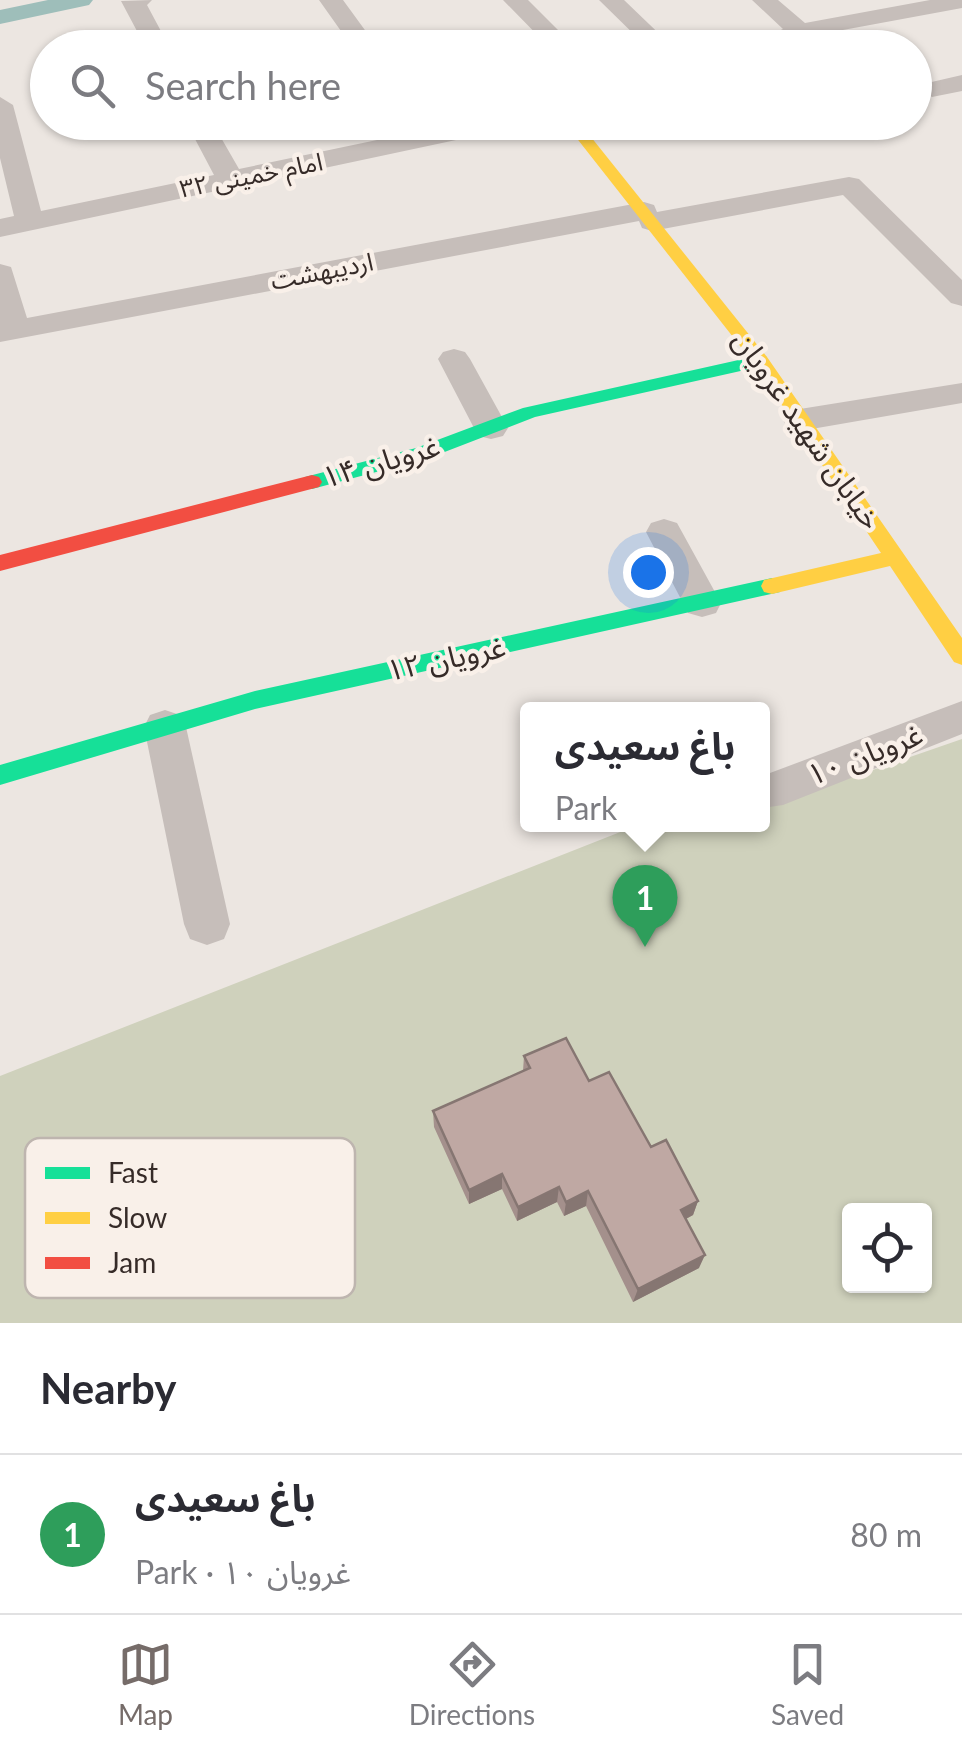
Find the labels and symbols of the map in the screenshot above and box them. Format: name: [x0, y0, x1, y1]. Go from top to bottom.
street label: امام خمینی ۳۲: [177, 145, 326, 208]
street label: اردیبهشت: [268, 245, 376, 296]
street label: خیابان شهید غرویان: [726, 322, 891, 536]
street label: غرویان ۱۴: [318, 426, 444, 495]
your location: [623, 547, 674, 598]
street label: غرویان ۱۲: [383, 627, 509, 688]
street label: غرویان ۱۰: [802, 715, 927, 792]
pin: 1: [612, 864, 678, 947]
legend: [25, 1138, 355, 1298]
text: Fast: [108, 1155, 158, 1189]
text: Slow: [108, 1200, 167, 1234]
text: Jam: [108, 1245, 156, 1279]

